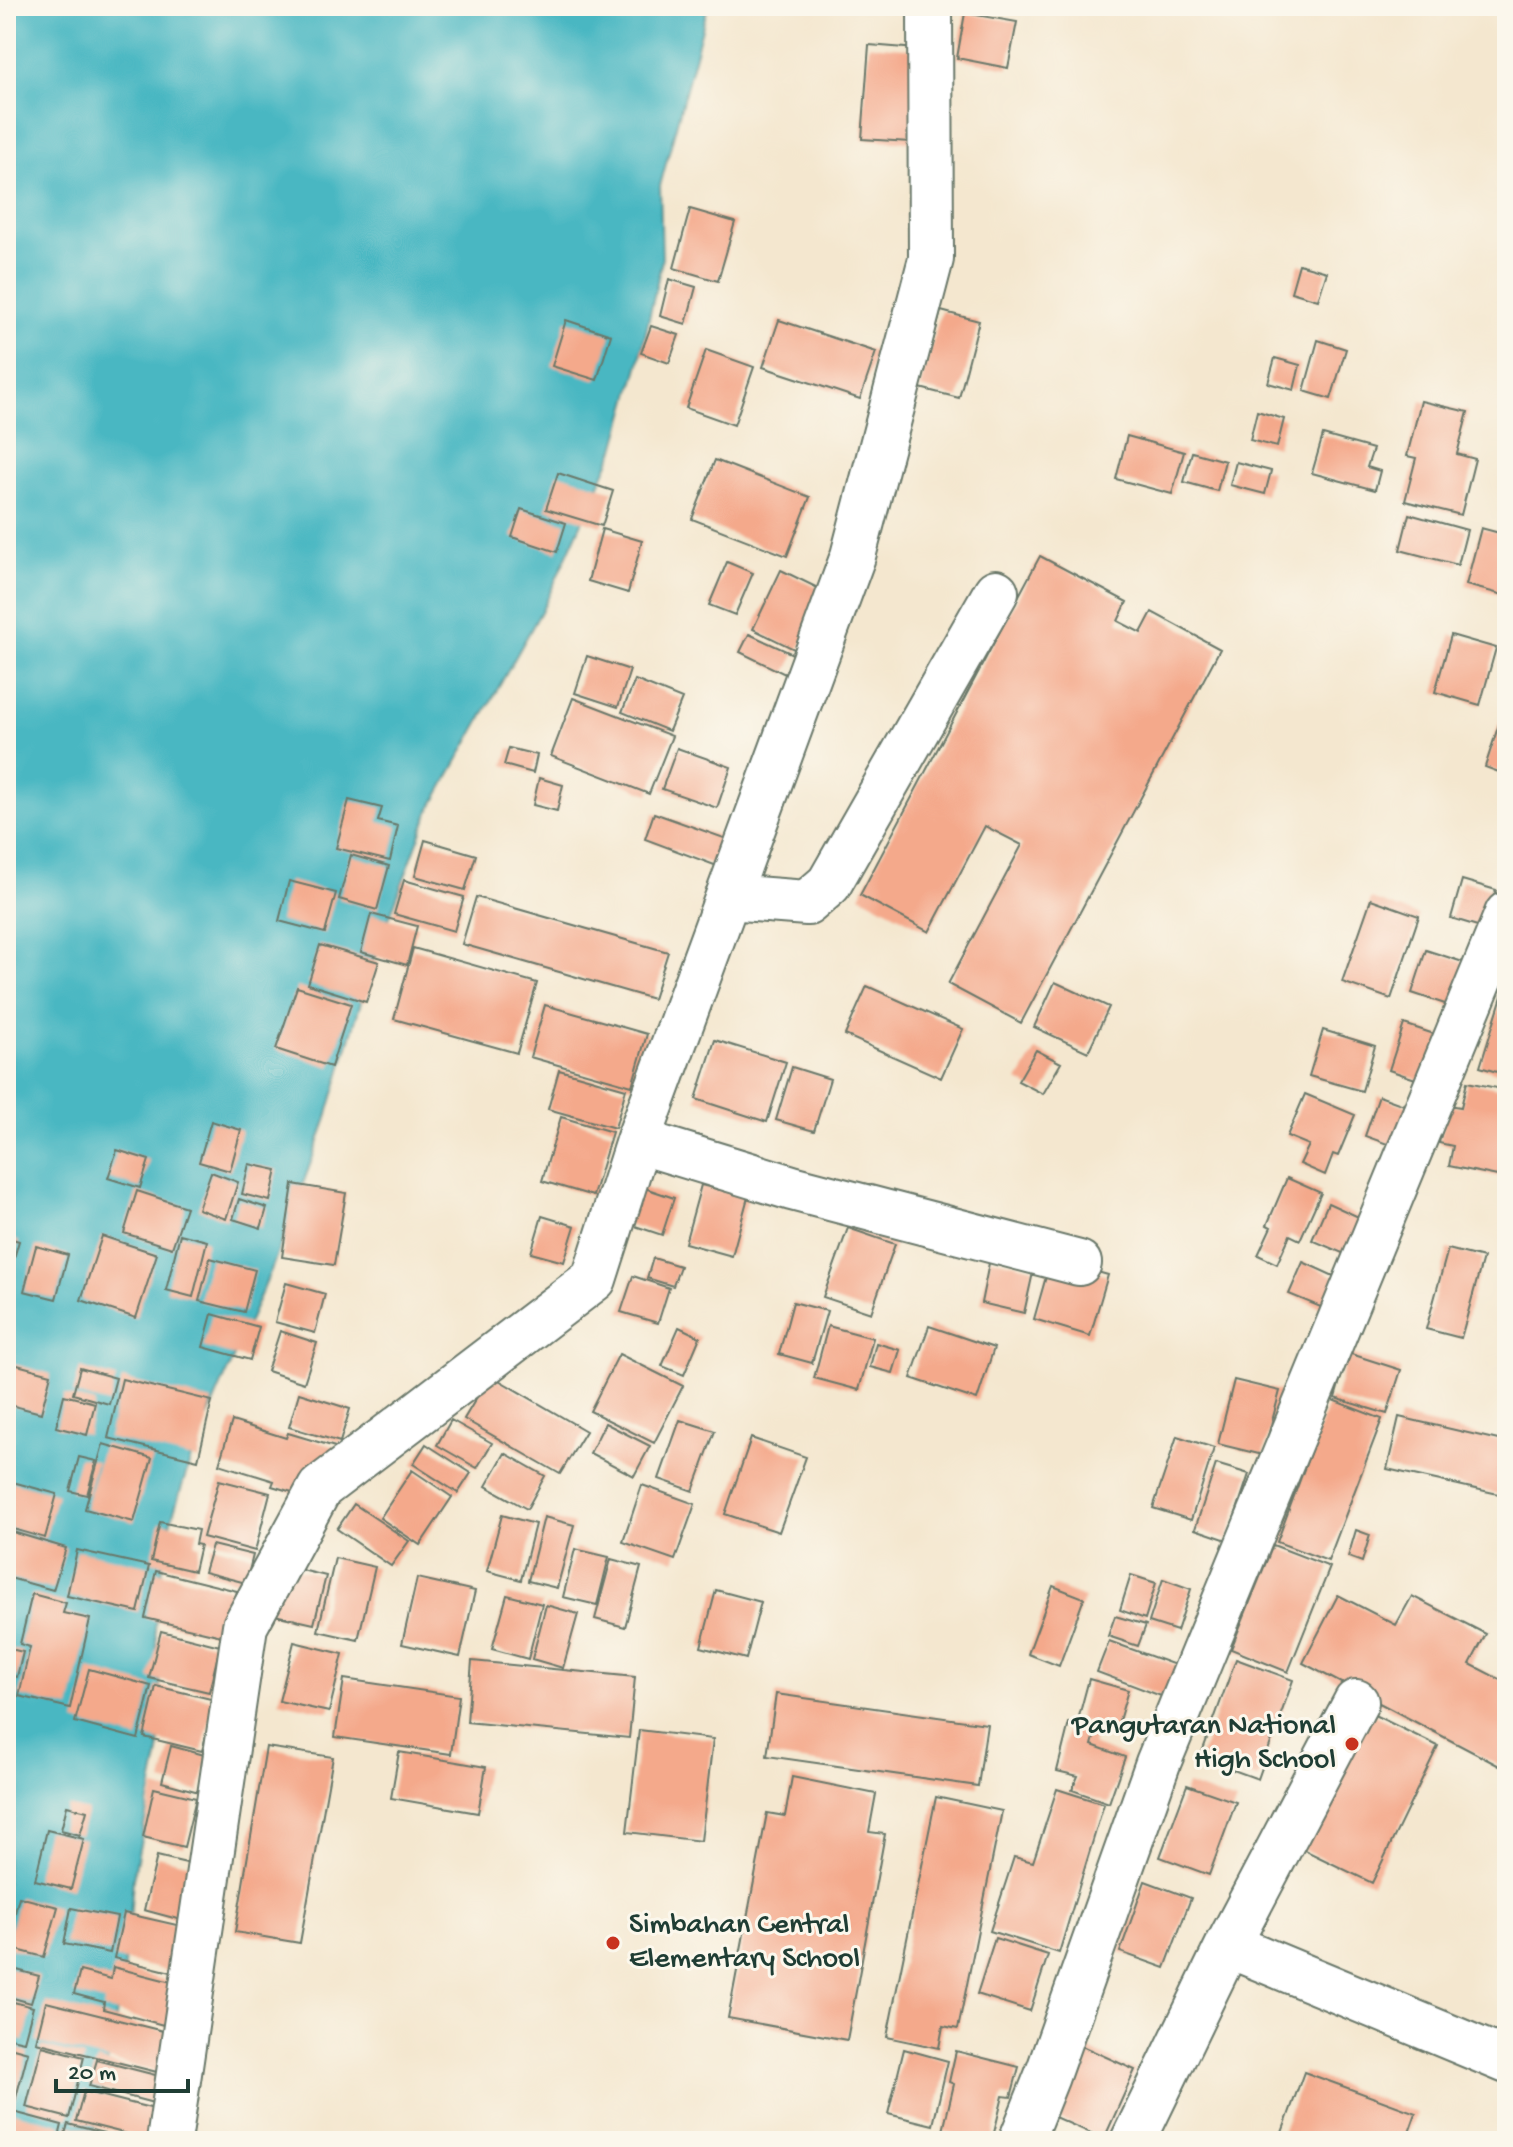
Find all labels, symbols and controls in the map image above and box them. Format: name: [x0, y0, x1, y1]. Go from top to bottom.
place label: Pangutaran National High School: [1071, 1710, 1336, 1779]
marker: Pangutaran National High School: [1343, 1735, 1361, 1753]
place label: Simbahan Central Elementary School: [629, 1909, 860, 1978]
marker: Simbahan Central Elementary School: [604, 1934, 622, 1952]
scale bar: [56, 2043, 188, 2093]
text: 20 m: [68, 2060, 116, 2089]

